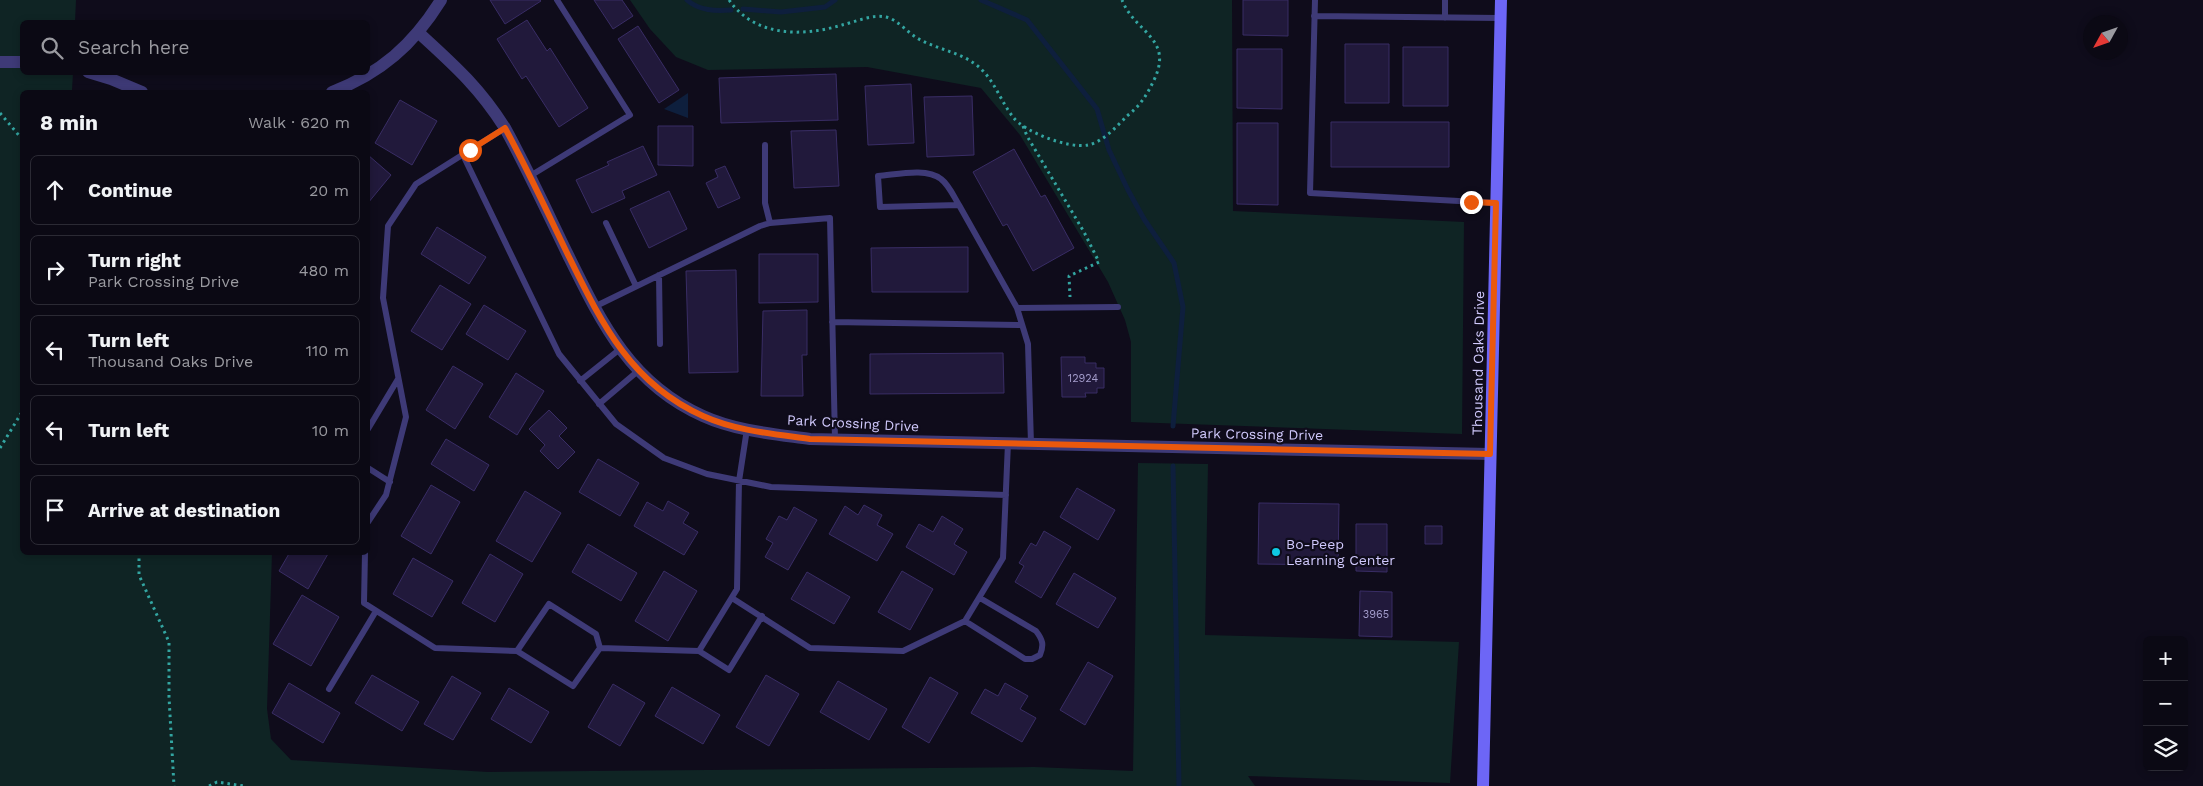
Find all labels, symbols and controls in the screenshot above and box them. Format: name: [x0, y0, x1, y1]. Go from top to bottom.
north arrow: [2083, 15, 2128, 60]
search box: [20, 20, 370, 75]
icon: search: [38, 34, 66, 62]
text: Search here: [78, 36, 189, 59]
text: 8 min: [40, 110, 98, 135]
text: Walk · 620 m: [248, 113, 350, 132]
route start: [459, 139, 482, 162]
icon: ahead: [41, 176, 69, 204]
text: Continue: [88, 179, 172, 202]
text: 20 m: [309, 181, 349, 200]
route end: [1460, 191, 1483, 214]
text: Turn right: [88, 249, 181, 272]
icon: right: [41, 256, 69, 284]
text: 480 m: [299, 261, 349, 280]
text: Park Crossing Drive: [88, 272, 239, 291]
street label: Thousand Oaks Drive: [1469, 291, 1487, 435]
text: Turn left: [88, 329, 169, 352]
icon: left: [41, 336, 69, 364]
text: 110 m: [306, 341, 349, 360]
text: Thousand Oaks Drive: [88, 352, 253, 371]
house number: 12924: [1068, 372, 1098, 385]
street label: Park Crossing Drive: [787, 412, 919, 434]
icon: left: [41, 416, 69, 444]
text: Turn left: [88, 419, 169, 442]
text: 10 m: [312, 421, 349, 440]
street label: Park Crossing Drive: [1191, 425, 1323, 443]
icon: arrive: [41, 496, 69, 524]
text: Arrive at destination: [88, 499, 280, 522]
place label: Bo-Peep Learning Center: [1286, 536, 1395, 568]
marker: Bo-Peep Learning Center: [1270, 546, 1282, 558]
house number: 3965: [1363, 608, 1389, 621]
map controls: [2143, 636, 2188, 771]
button: +: [2143, 636, 2188, 681]
button: −: [2143, 681, 2188, 726]
button: layers: [2143, 726, 2188, 771]

